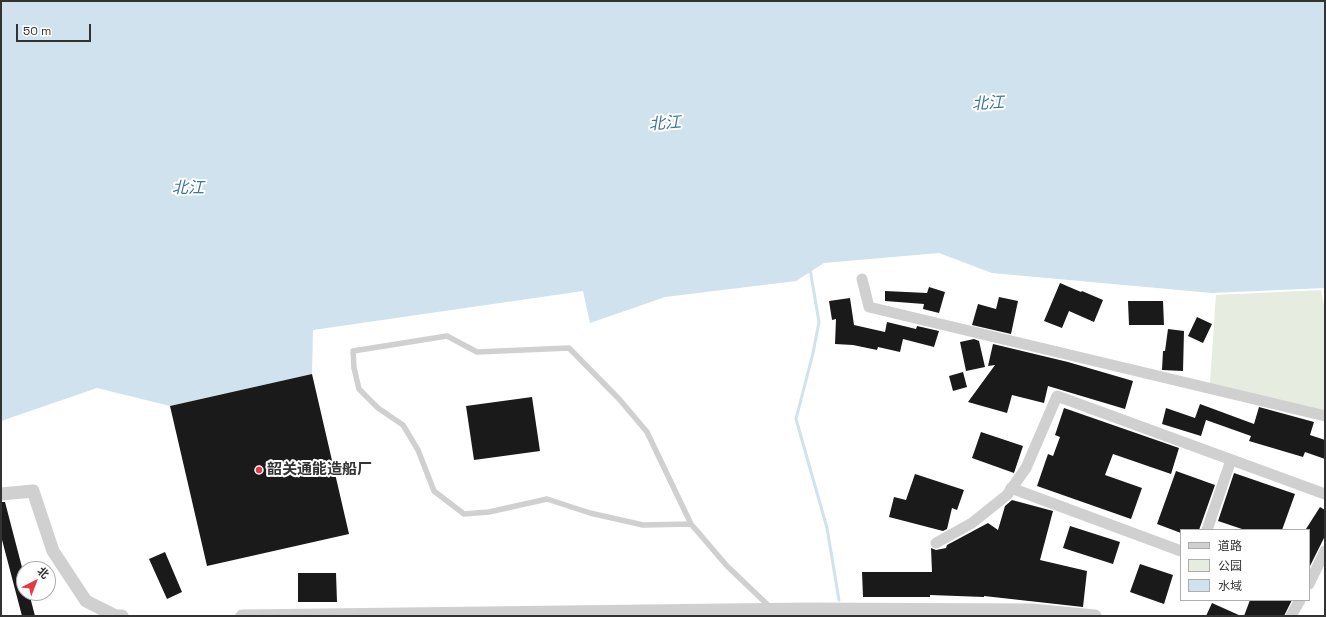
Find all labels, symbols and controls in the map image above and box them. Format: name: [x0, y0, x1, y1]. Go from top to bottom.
scale bar: [18, 16, 93, 42]
text: 50 m: [23, 23, 51, 39]
water label: 北江: [972, 94, 1004, 114]
water label: 北江: [648, 113, 682, 135]
water label: 北江: [172, 179, 204, 199]
place label: 韶关通能造船厂: [267, 461, 372, 479]
marker: 韶关通能造船厂: [254, 465, 264, 475]
legend: [1180, 529, 1310, 601]
text: 道路: [1218, 538, 1242, 554]
text: 公园: [1218, 558, 1242, 574]
north arrow: [16, 561, 56, 601]
text: 北: [35, 564, 52, 582]
text: 水域: [1218, 578, 1242, 594]

